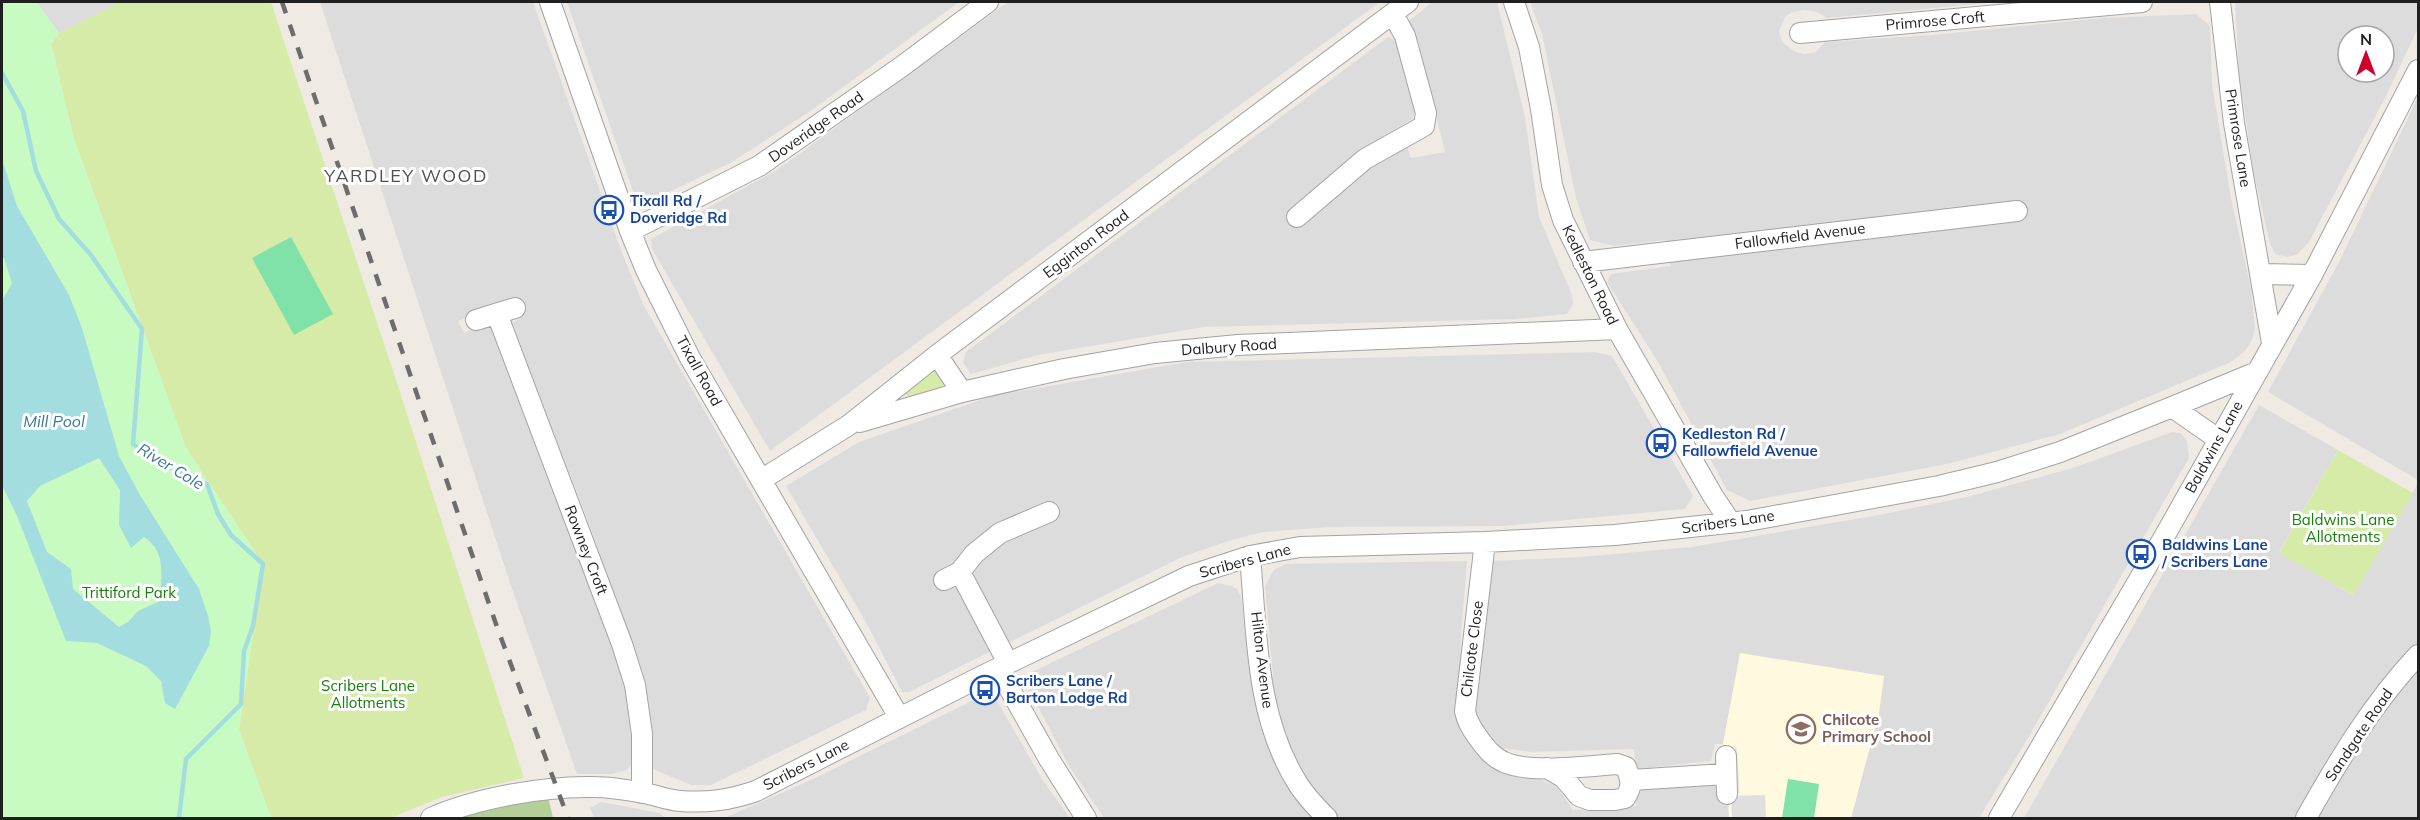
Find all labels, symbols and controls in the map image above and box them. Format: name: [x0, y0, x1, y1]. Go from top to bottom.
street label: Primrose Croft: [1885, 7, 1985, 34]
north arrow: [2336, 24, 2396, 84]
text: N: [2360, 29, 2372, 49]
street label: Doveridge Road: [765, 87, 867, 166]
street label: Primrose Lane: [2221, 87, 2256, 188]
district label: YARDLEY WOOD: [323, 164, 488, 187]
place label: Tixall Rd / Doveridge Rd: [630, 191, 727, 227]
bus stop icon: Tixall Rd / Doveridge Rd: [593, 194, 625, 226]
street label: Egginton Road: [1039, 205, 1132, 282]
street label: Fallowfield Avenue: [1734, 218, 1866, 253]
street label: Kedleston Road: [1558, 222, 1623, 328]
street label: Tixall Road: [672, 332, 727, 409]
street label: Dalbury Road: [1180, 334, 1278, 359]
street label: Baldwins Lane: [2180, 397, 2247, 496]
water label: Mill Pool: [23, 411, 85, 431]
place label: Kedleston Rd / Fallowfield Avenue: [1682, 424, 1818, 460]
bus stop icon: Kedleston Rd / Fallowfield Avenue: [1645, 427, 1677, 459]
water label: River Cole: [134, 438, 208, 494]
street label: Rowney Croft: [561, 502, 612, 597]
street label: Scribers Lane: [1680, 506, 1776, 537]
park label: Baldwins Lane Allotments: [2292, 510, 2394, 546]
place label: Baldwins Lane / Scribers Lane: [2161, 535, 2268, 571]
bus stop icon: Baldwins Lane / Scribers Lane: [2125, 538, 2157, 570]
street label: Scribers Lane: [1197, 539, 1293, 582]
park label: Trittiford Park: [82, 583, 176, 602]
street label: Chilcote Close: [1456, 600, 1487, 698]
street label: Hilton Avenue: [1247, 610, 1278, 709]
place label: Scribers Lane / Barton Lodge Rd: [1006, 671, 1127, 707]
bus stop icon: Scribers Lane / Barton Lodge Rd: [969, 674, 1001, 706]
park label: Scribers Lane Allotments: [321, 676, 415, 712]
street label: Sandgate Road: [2320, 685, 2397, 785]
place label: Chilcote Primary School: [1822, 710, 1931, 746]
school or university icon: Chilcote Primary School: [1785, 713, 1817, 745]
street label: Scribers Lane: [760, 735, 852, 794]

